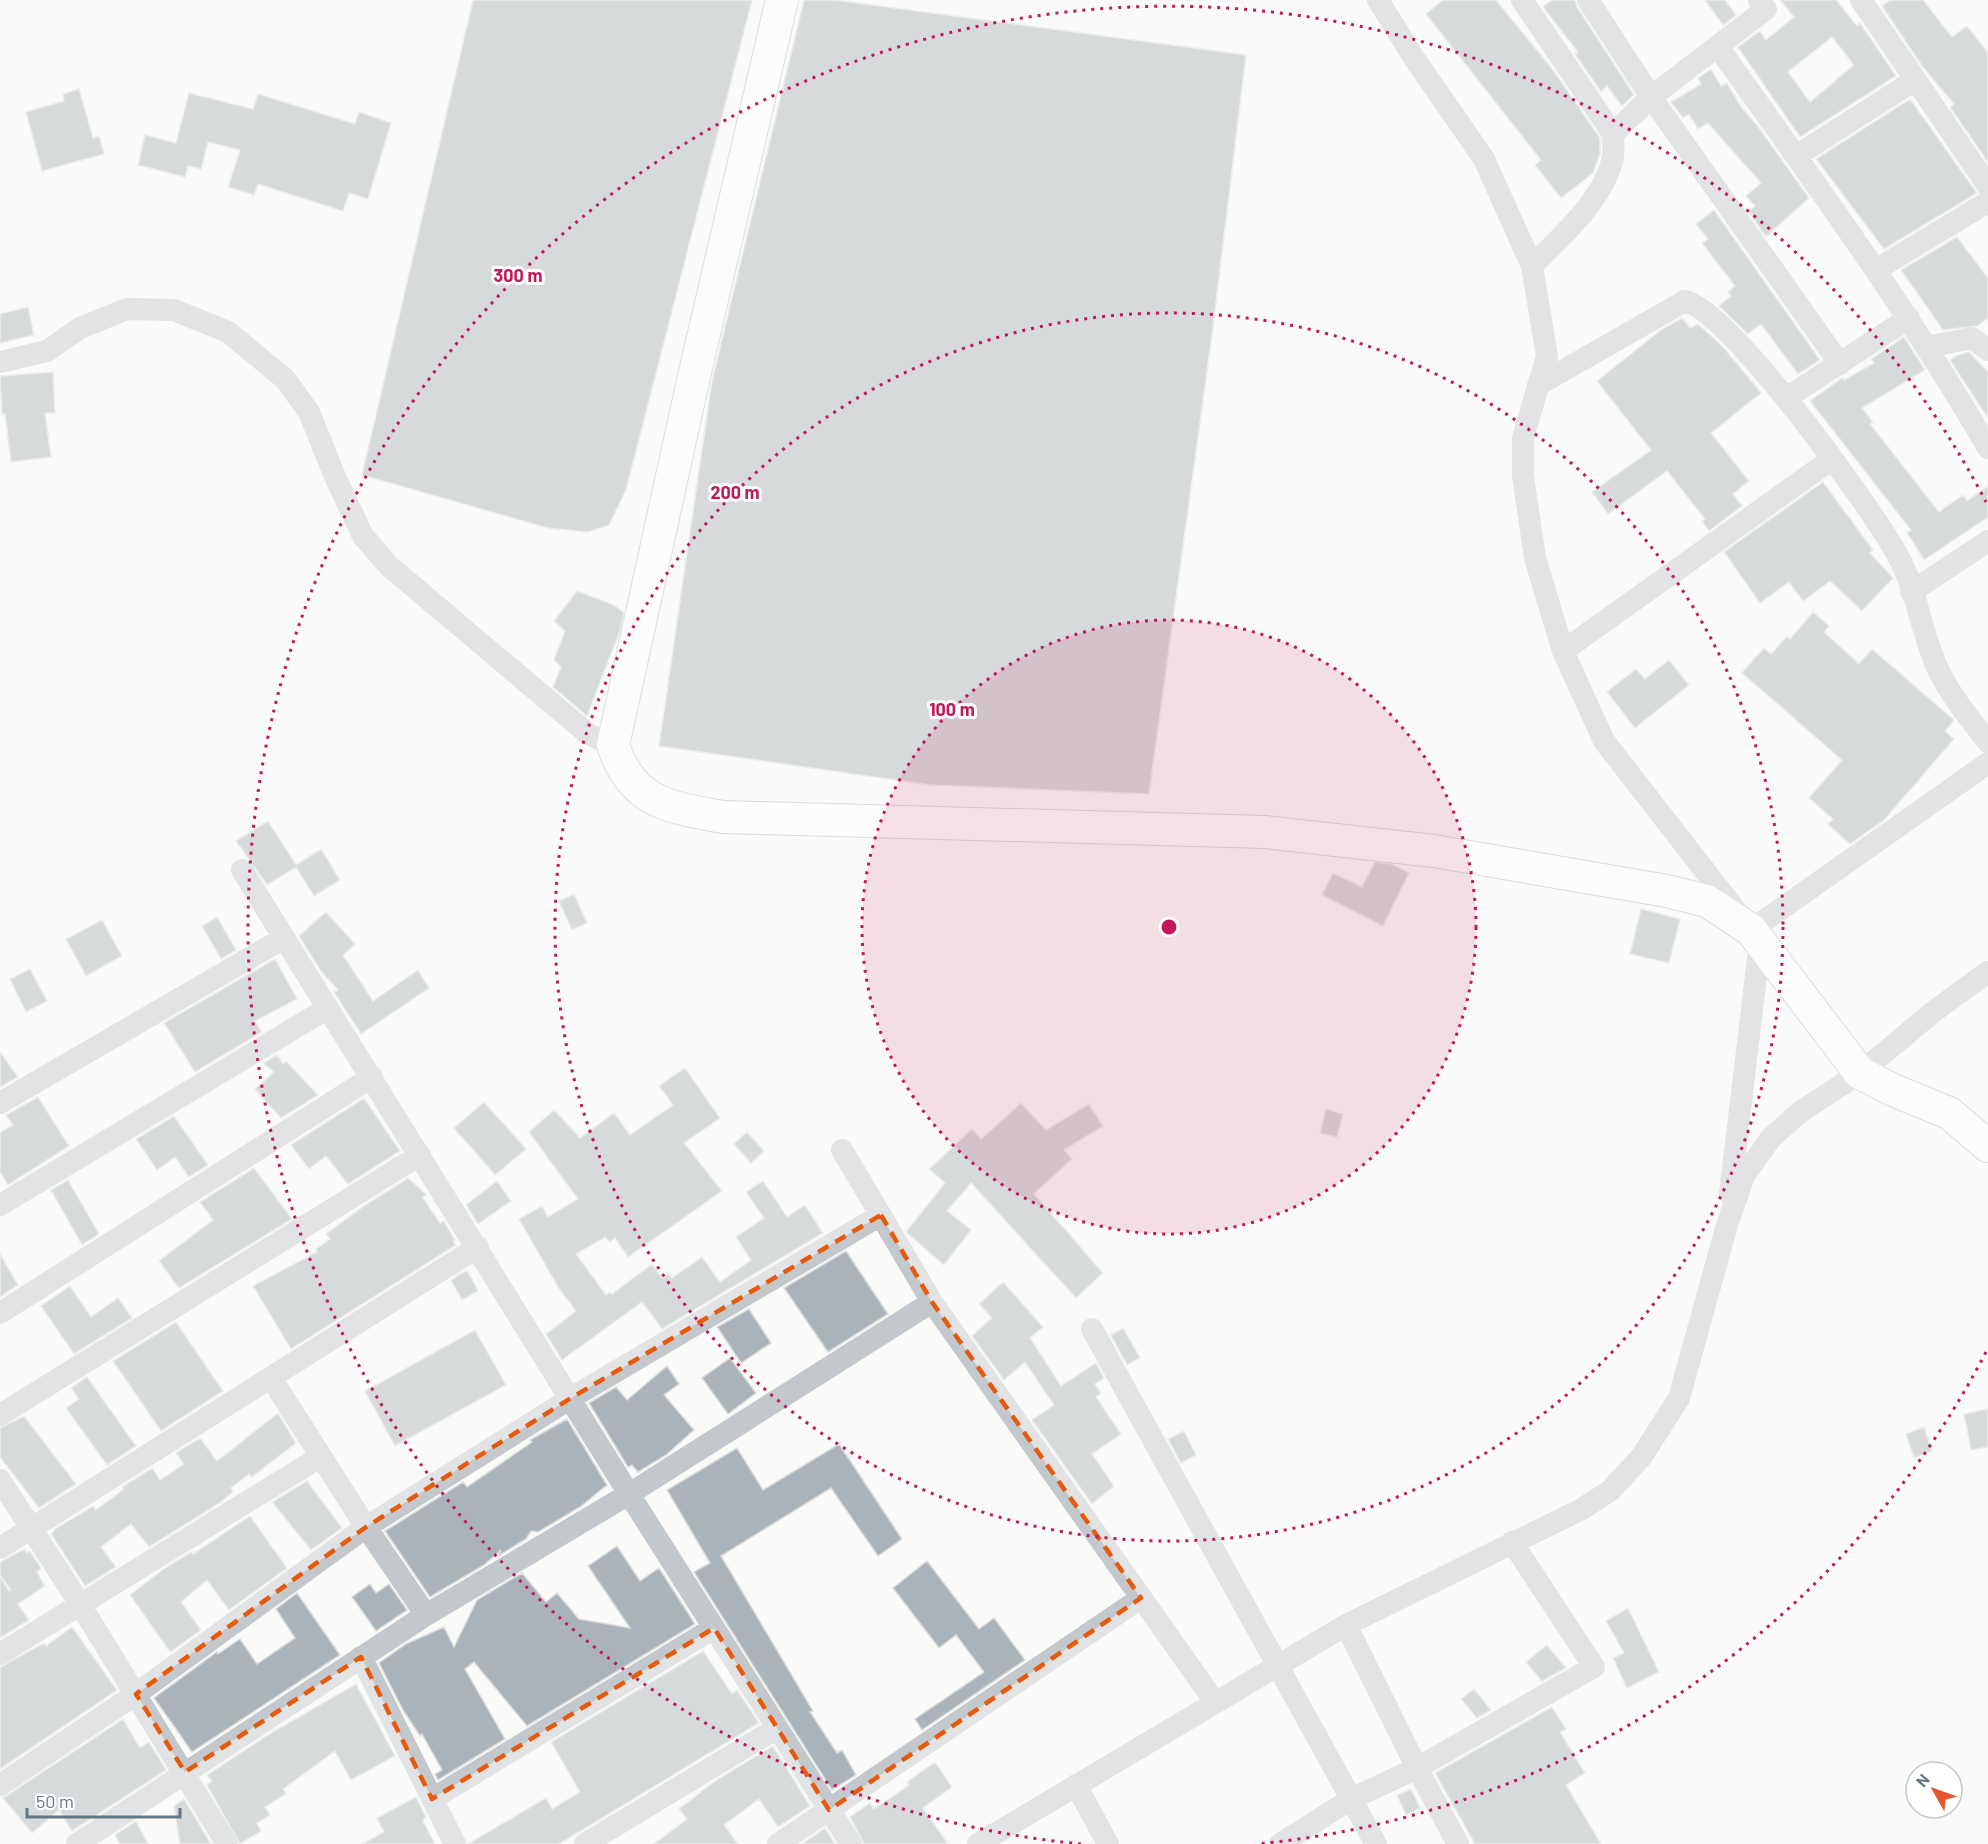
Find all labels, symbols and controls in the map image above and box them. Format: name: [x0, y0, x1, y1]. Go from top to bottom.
text: 300 m: [494, 264, 542, 286]
text: 200 m: [710, 481, 760, 503]
text: 100 m: [929, 698, 975, 720]
centre of rings: [1159, 917, 1179, 937]
north arrow: [1904, 1760, 1964, 1820]
text: N: [1911, 1770, 1933, 1790]
scale bar: [27, 1781, 180, 1819]
text: 50 m: [36, 1790, 74, 1812]

